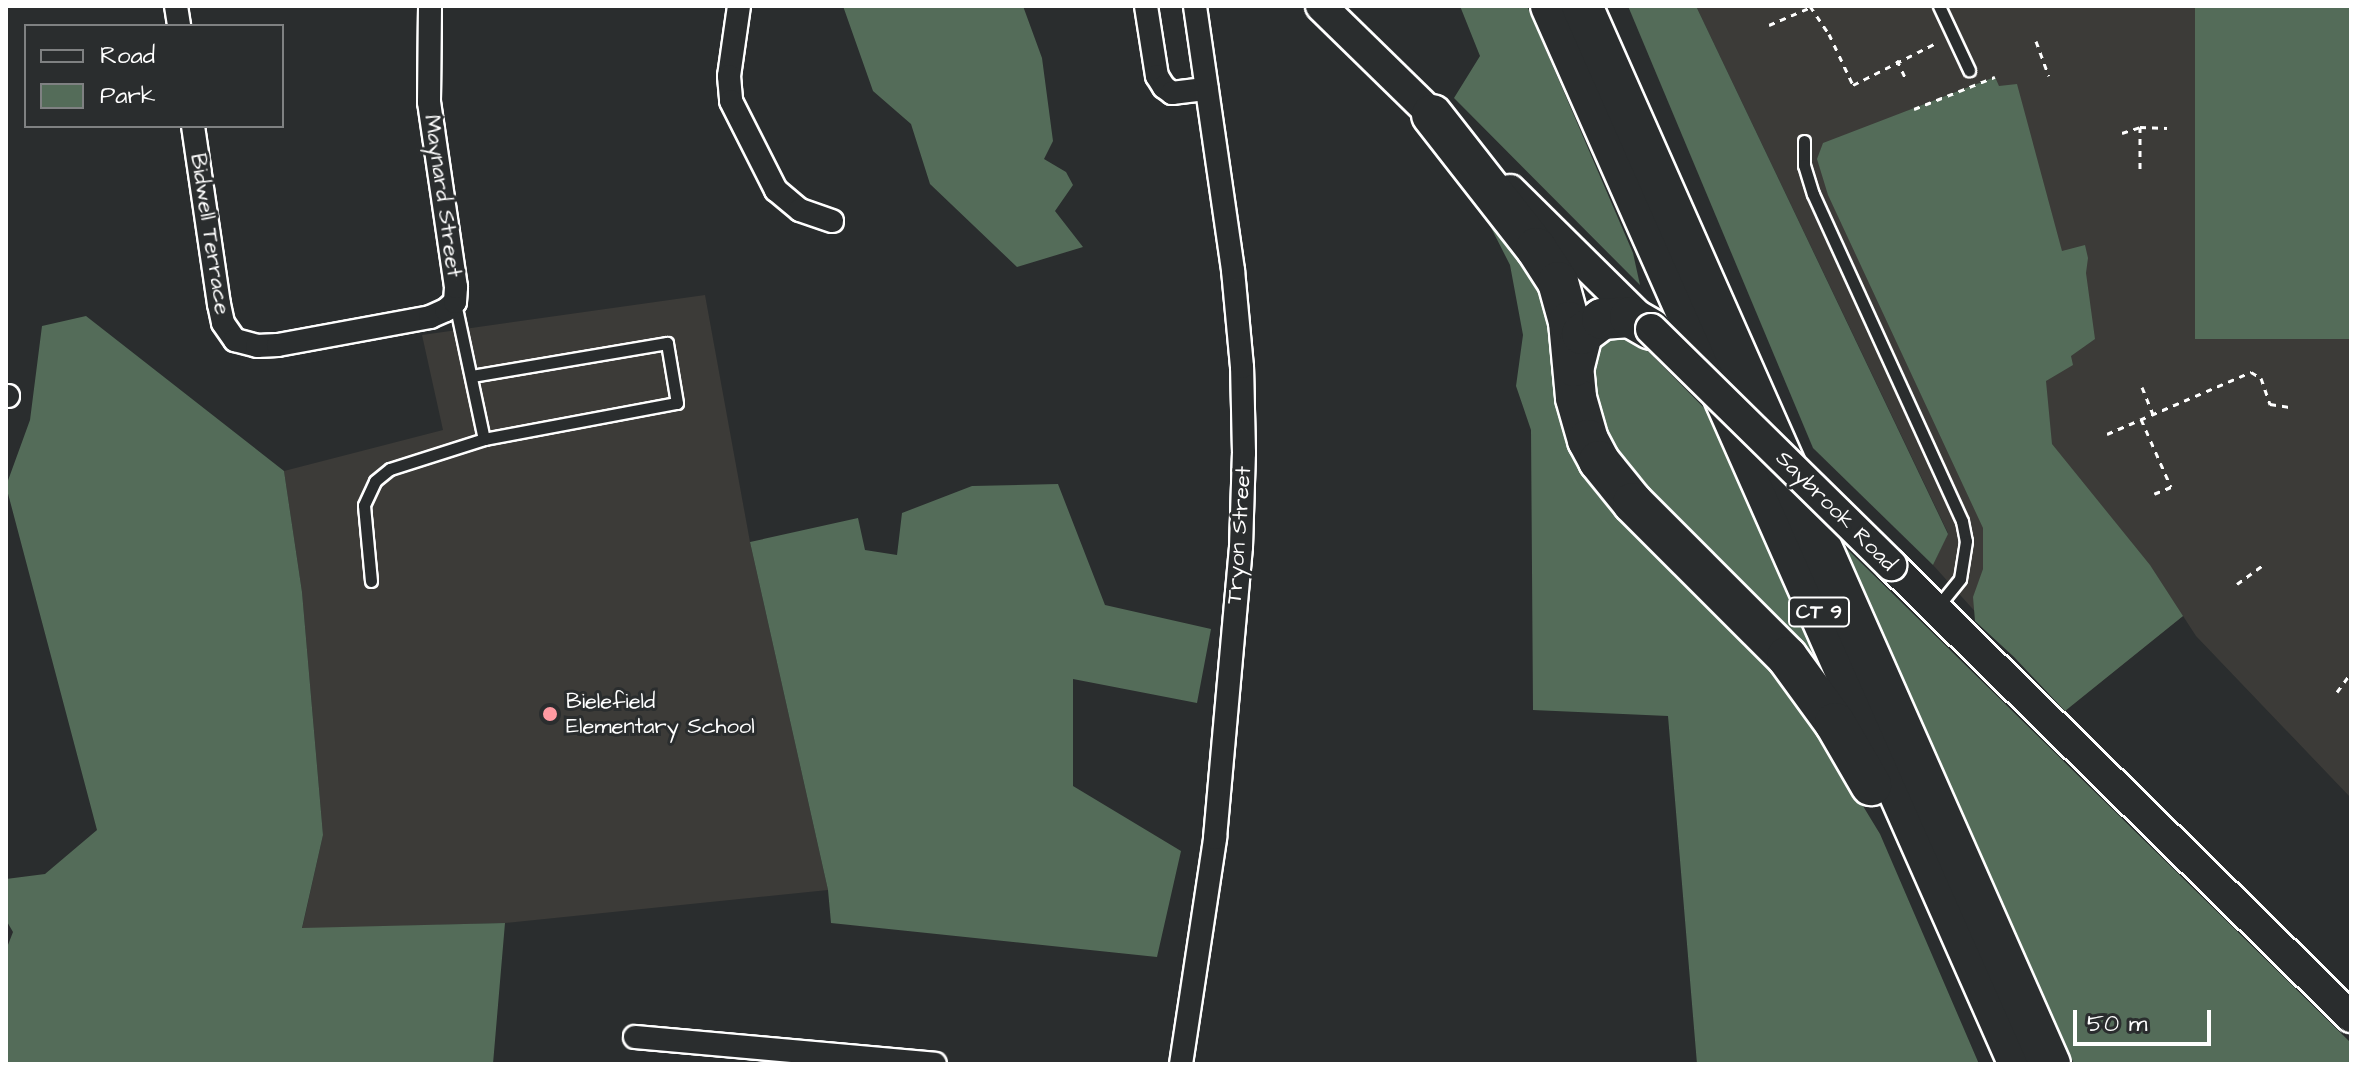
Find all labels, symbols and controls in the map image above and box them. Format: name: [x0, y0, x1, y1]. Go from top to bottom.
legend: [24, 24, 284, 128]
text: Road: [100, 39, 155, 73]
text: Park: [100, 79, 156, 113]
street label: Maynard Street: [419, 113, 467, 279]
street label: Bidwell Terrace: [184, 152, 236, 316]
street label: Saybrook Road: [1770, 445, 1902, 577]
street label: Tryon Street: [1221, 465, 1257, 605]
road number: CT 9: [1787, 596, 1851, 628]
place label: Bielefield Elementary School: [566, 688, 755, 740]
marker: Bielefield Elementary School: [541, 705, 559, 723]
scale bar: [2077, 994, 2215, 1044]
text: 50 m: [2087, 1007, 2147, 1041]

